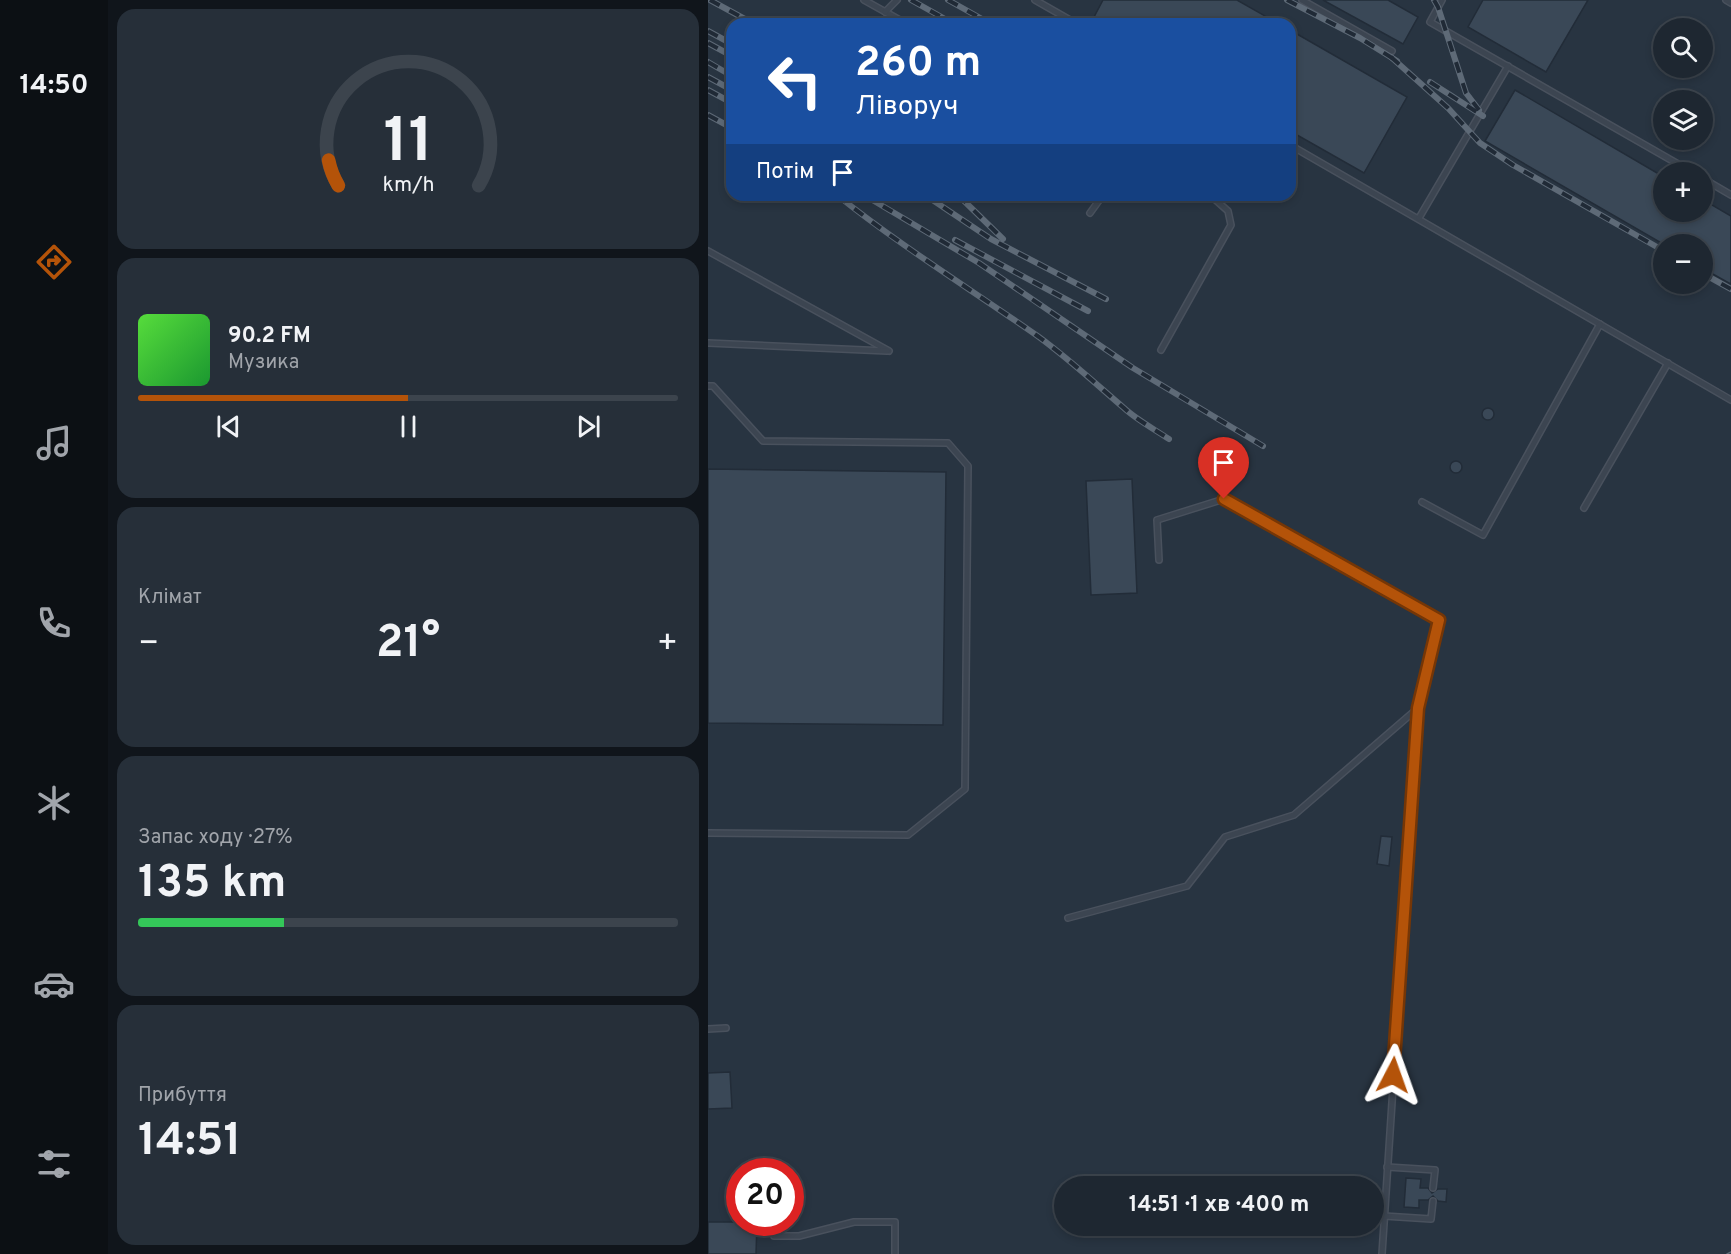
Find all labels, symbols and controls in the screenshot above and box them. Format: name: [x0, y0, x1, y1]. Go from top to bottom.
map controls: [1653, 18, 1713, 294]
button: search: [1653, 18, 1713, 78]
text: 260 m: [855, 38, 981, 91]
icon: left: [756, 42, 834, 120]
text: 14:50: [20, 69, 88, 103]
text: Ліворуч: [855, 90, 959, 124]
button: layers: [1653, 90, 1713, 150]
text: 11: [383, 105, 433, 184]
icon: arrive: [826, 156, 859, 189]
text: Потім: [756, 159, 814, 186]
button: +: [1653, 162, 1713, 222]
text: km/h: [382, 172, 434, 199]
button: −: [1653, 234, 1713, 294]
icon: directions: [33, 241, 75, 283]
text: 90.2 FM: [228, 323, 311, 350]
text: Музика: [228, 350, 299, 376]
icon: previous: [212, 410, 245, 443]
icon: pause: [392, 410, 425, 443]
icon: next: [572, 410, 605, 443]
icon: music: [33, 422, 75, 464]
pin: [1198, 437, 1249, 499]
icon: arrive: [1207, 446, 1240, 479]
text: Клімат: [138, 585, 202, 611]
icon: phone: [33, 602, 75, 644]
text: 21°: [376, 616, 440, 673]
text: −: [138, 624, 159, 666]
text: +: [657, 624, 678, 666]
icon: climate: [33, 782, 75, 824]
text: Запас ходу · 27%: [138, 825, 293, 851]
text: 135 km: [138, 856, 286, 913]
icon: car: [33, 963, 75, 1005]
position arrow: [1361, 1043, 1425, 1107]
text: Прибуття: [138, 1083, 227, 1109]
text: 14:51: [138, 1114, 241, 1171]
icon: filters: [33, 1143, 75, 1185]
speed limit sign: 20: [726, 1158, 804, 1236]
text: 14:51 · 1 хв · 400 m: [1129, 1192, 1309, 1219]

